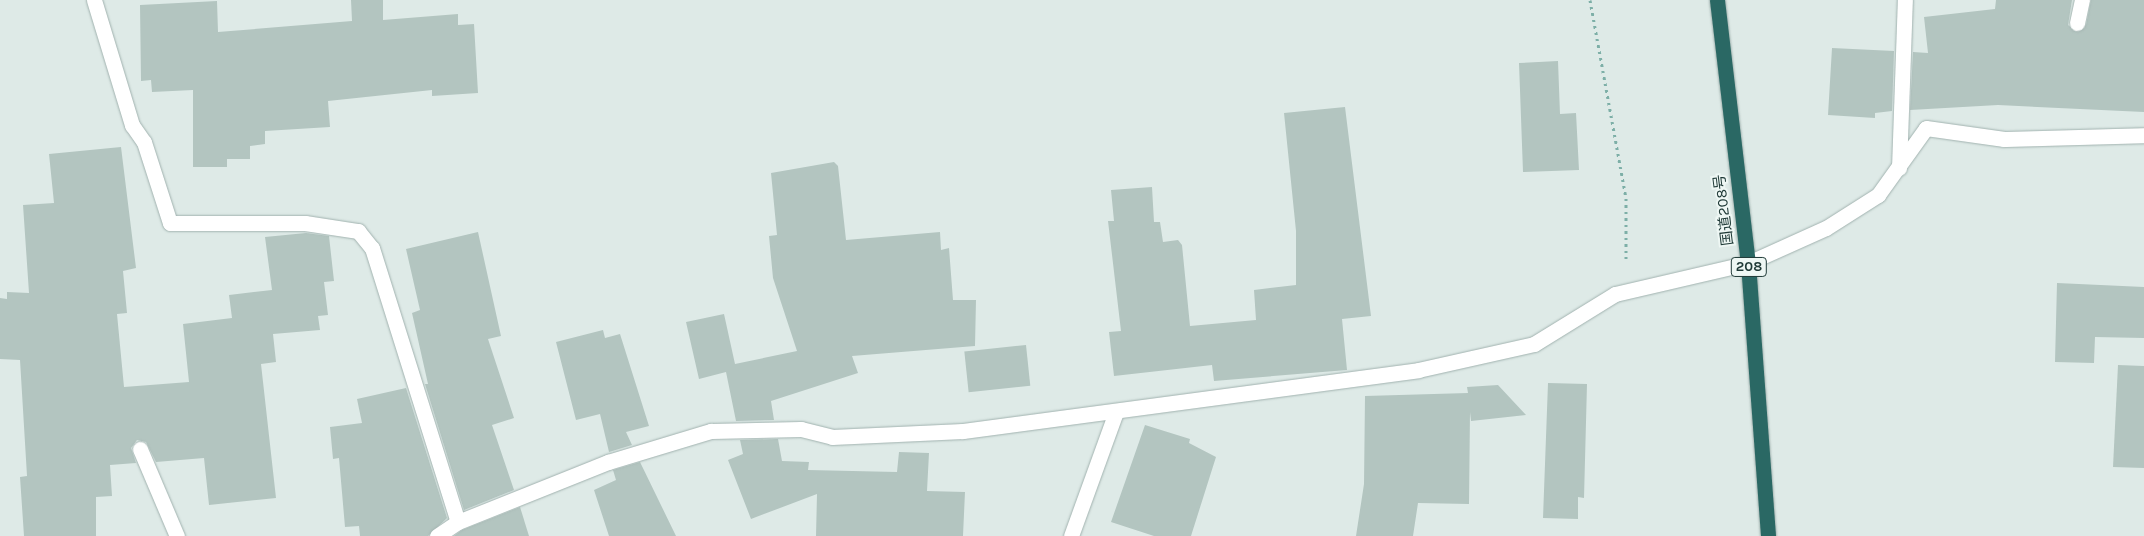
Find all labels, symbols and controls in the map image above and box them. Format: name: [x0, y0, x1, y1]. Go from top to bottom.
street label: 国道208号: [1711, 173, 1737, 247]
road number: 208: [1730, 256, 1768, 278]

